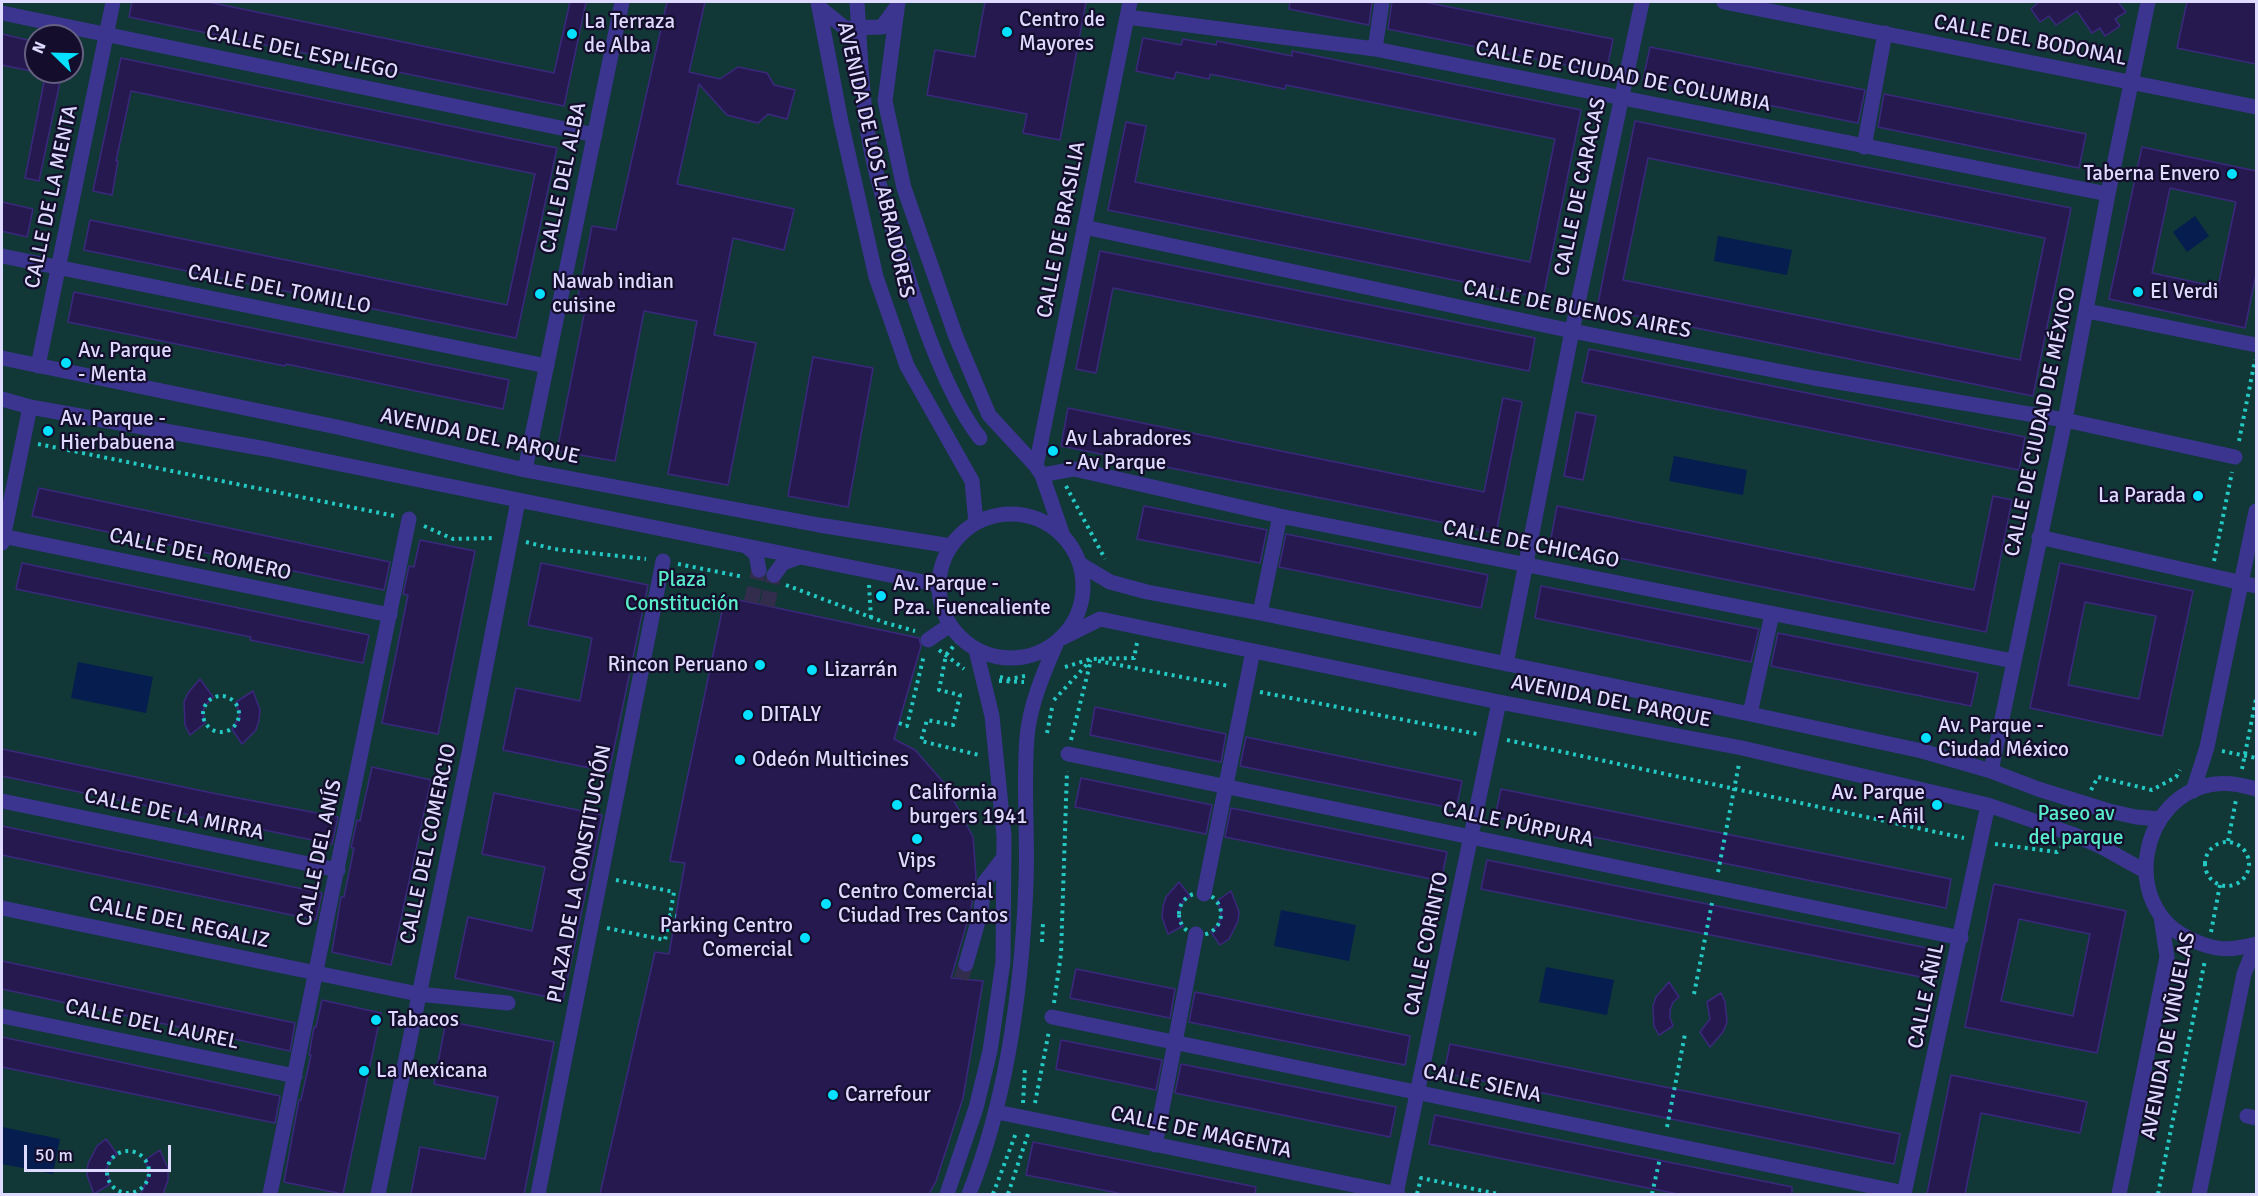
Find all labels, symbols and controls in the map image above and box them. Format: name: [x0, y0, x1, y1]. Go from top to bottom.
place label: Centro de Mayores: [1019, 7, 1105, 57]
place label: La Terraza de Alba: [584, 9, 675, 59]
street label: CALLE DEL BODONAL: [1931, 10, 2129, 72]
street label: AVENIDA DE LOS LABRADORES: [831, 19, 919, 301]
street label: CALLE DEL ESPLIEGO: [204, 20, 400, 86]
north arrow: [24, 24, 84, 84]
marker: Centro de Mayores: [1000, 25, 1014, 39]
marker: La Terraza de Alba: [565, 27, 579, 41]
street label: CALLE DE CIUDAD DE COLUMBIA: [1473, 36, 1773, 118]
text: N: [28, 39, 51, 57]
street label: CALLE DE CARACAS: [1550, 96, 1612, 278]
street label: CALLE DEL ALBA: [536, 100, 592, 256]
street label: CALLE DE LA MENTA: [20, 103, 84, 291]
street label: CALLE DE BRASILIA: [1033, 140, 1091, 320]
place label: Taberna Envero: [2083, 161, 2220, 187]
marker: Taberna Envero: [2225, 167, 2239, 181]
street label: CALLE DEL TOMILLO: [185, 260, 373, 320]
place label: Nawab indian cuisine: [552, 269, 674, 319]
street label: CALLE DE BUENOS AIRES: [1461, 276, 1693, 344]
place label: El Verdi: [2150, 279, 2218, 305]
street label: CALLE DE CIUDAD DE MÉXICO: [2000, 285, 2082, 559]
marker: El Verdi: [2131, 285, 2145, 299]
marker: Nawab indian cuisine: [533, 287, 547, 301]
place label: Av. Parque - Menta: [78, 338, 172, 388]
marker: Av. Parque - Menta: [59, 356, 73, 370]
street label: AVENIDA DEL PARQUE: [378, 404, 582, 470]
place label: Av. Parque - Hierbabuena: [60, 406, 175, 456]
marker: Av. Parque - Hierbabuena: [41, 424, 55, 438]
place label: Av Labradores - Av Parque: [1065, 426, 1191, 476]
marker: Av Labradores - Av Parque: [1046, 444, 1060, 458]
place label: La Parada: [2098, 483, 2186, 509]
marker: La Parada: [2191, 489, 2205, 503]
street label: CALLE DE CHICAGO: [1441, 516, 1621, 574]
street label: CALLE DEL ROMERO: [107, 523, 293, 587]
park label: Plaza Constitución: [625, 567, 739, 617]
place label: Av. Parque - Pza. Fuencaliente: [893, 571, 1051, 621]
marker: Av. Parque - Pza. Fuencaliente: [874, 589, 888, 603]
place label: Rincon Peruano: [607, 652, 748, 678]
place label: Lizarrán: [824, 657, 898, 683]
marker: Rincon Peruano: [753, 658, 767, 672]
marker: Lizarrán: [805, 663, 819, 677]
street label: AVENIDA DEL PARQUE: [1509, 670, 1713, 734]
place label: DITALY: [760, 702, 821, 728]
marker: DITALY: [741, 708, 755, 722]
place label: Av. Parque - Ciudad México: [1938, 713, 2069, 763]
marker: Av. Parque - Ciudad México: [1919, 731, 1933, 745]
street label: CALLE DEL COMERCIO: [395, 741, 463, 947]
street label: PLAZA DE LA CONSTITUCIÓN: [543, 743, 617, 1005]
place label: Odeón Multicines: [752, 747, 909, 773]
marker: Odeón Multicines: [733, 753, 747, 767]
street label: CALLE DEL ANÍS: [292, 777, 348, 929]
place label: California burgers 1941: [909, 780, 1028, 830]
place label: Av. Parque - Añil: [1831, 780, 1925, 830]
street label: CALLE DE LA MIRRA: [82, 784, 266, 846]
street label: CALLE PÚRPURA: [1440, 797, 1596, 853]
marker: California burgers 1941: [890, 798, 904, 812]
marker: Av. Parque - Añil: [1930, 798, 1944, 812]
park label: Paseo av del parque: [2029, 801, 2123, 851]
marker: Vips: [910, 832, 924, 846]
place label: Vips: [898, 848, 936, 874]
street label: CALLE CORINTO: [1399, 870, 1455, 1018]
place label: Centro Comercial Ciudad Tres Cantos: [838, 879, 1008, 929]
street label: CALLE DEL REGALIZ: [86, 892, 272, 954]
marker: Centro Comercial Ciudad Tres Cantos: [819, 897, 833, 911]
place label: Parking Centro Comercial: [660, 913, 793, 963]
street label: AVENIDA DE VIÑUELAS: [2137, 930, 2201, 1142]
marker: Parking Centro Comercial: [798, 931, 812, 945]
street label: CALLE AÑIL: [1903, 941, 1951, 1051]
street label: CALLE DEL LAUREL: [63, 994, 241, 1056]
place label: Tabacos: [388, 1007, 459, 1033]
marker: Tabacos: [369, 1013, 383, 1027]
place label: La Mexicana: [376, 1058, 488, 1084]
street label: CALLE SIENA: [1421, 1059, 1543, 1109]
marker: La Mexicana: [357, 1064, 371, 1078]
place label: Carrefour: [845, 1082, 931, 1108]
marker: Carrefour: [826, 1088, 840, 1102]
street label: CALLE DE MAGENTA: [1108, 1101, 1294, 1165]
scale bar: [27, 1133, 174, 1171]
text: 50 m: [35, 1144, 73, 1166]

